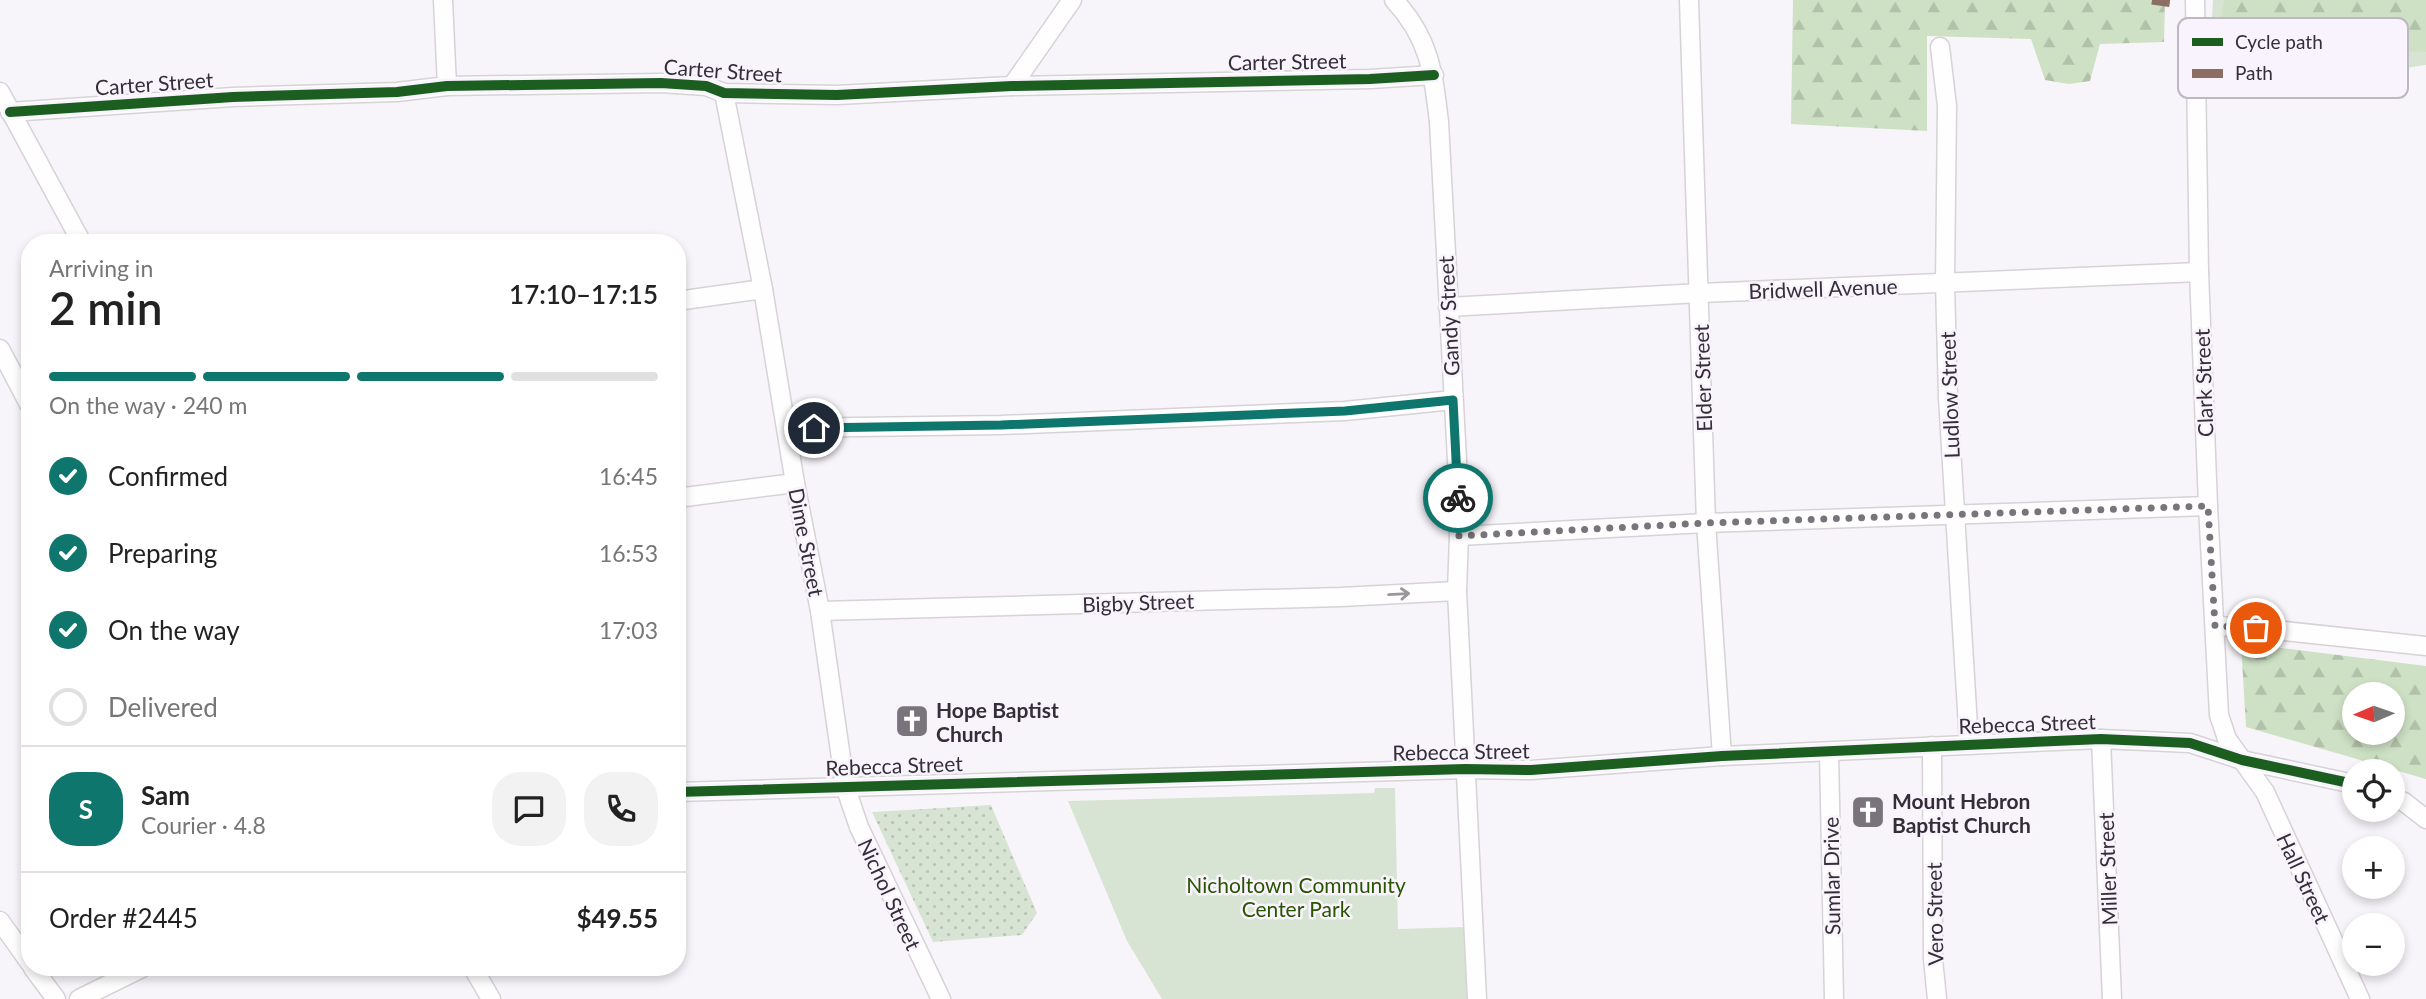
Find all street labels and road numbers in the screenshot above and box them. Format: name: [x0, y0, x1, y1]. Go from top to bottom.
street label: Carter Street: [1228, 47, 1347, 75]
street label: Carter Street: [663, 53, 783, 87]
street label: Carter Street: [94, 66, 214, 100]
street label: Gandy Street: [1432, 255, 1464, 377]
street label: Bridwell Avenue: [1748, 273, 1898, 303]
street label: Elder Street: [1688, 323, 1716, 432]
street label: Clark Street: [2189, 328, 2217, 438]
street label: Ludlow Street: [1934, 331, 1964, 459]
street label: Dime Street: [784, 486, 830, 599]
street label: Bigby Street: [1082, 588, 1195, 616]
street label: Rebecca Street: [1958, 708, 2097, 738]
street label: Rebecca Street: [1392, 737, 1530, 765]
street label: Rebecca Street: [825, 750, 964, 780]
street label: Miller Street: [2093, 812, 2121, 926]
street label: Sumlar Drive: [1817, 817, 1845, 935]
street label: Hall Street: [2272, 829, 2336, 928]
street label: Nichol Street: [853, 834, 927, 954]
street label: Vero Street: [1921, 862, 1947, 966]

